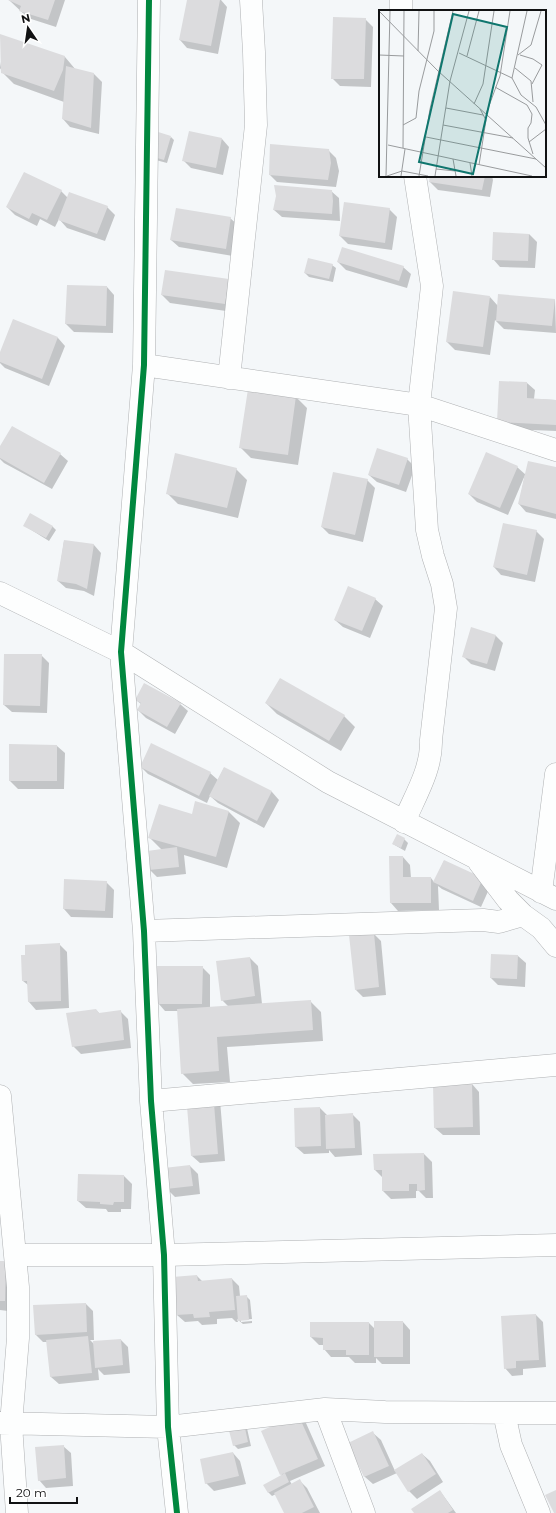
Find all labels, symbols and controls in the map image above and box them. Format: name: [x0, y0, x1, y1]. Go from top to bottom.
north arrow: [8, 8, 48, 48]
text: N: [20, 10, 32, 26]
inset map: [379, 10, 546, 177]
scale bar: [10, 1479, 77, 1505]
text: 20 m: [16, 1485, 47, 1500]

